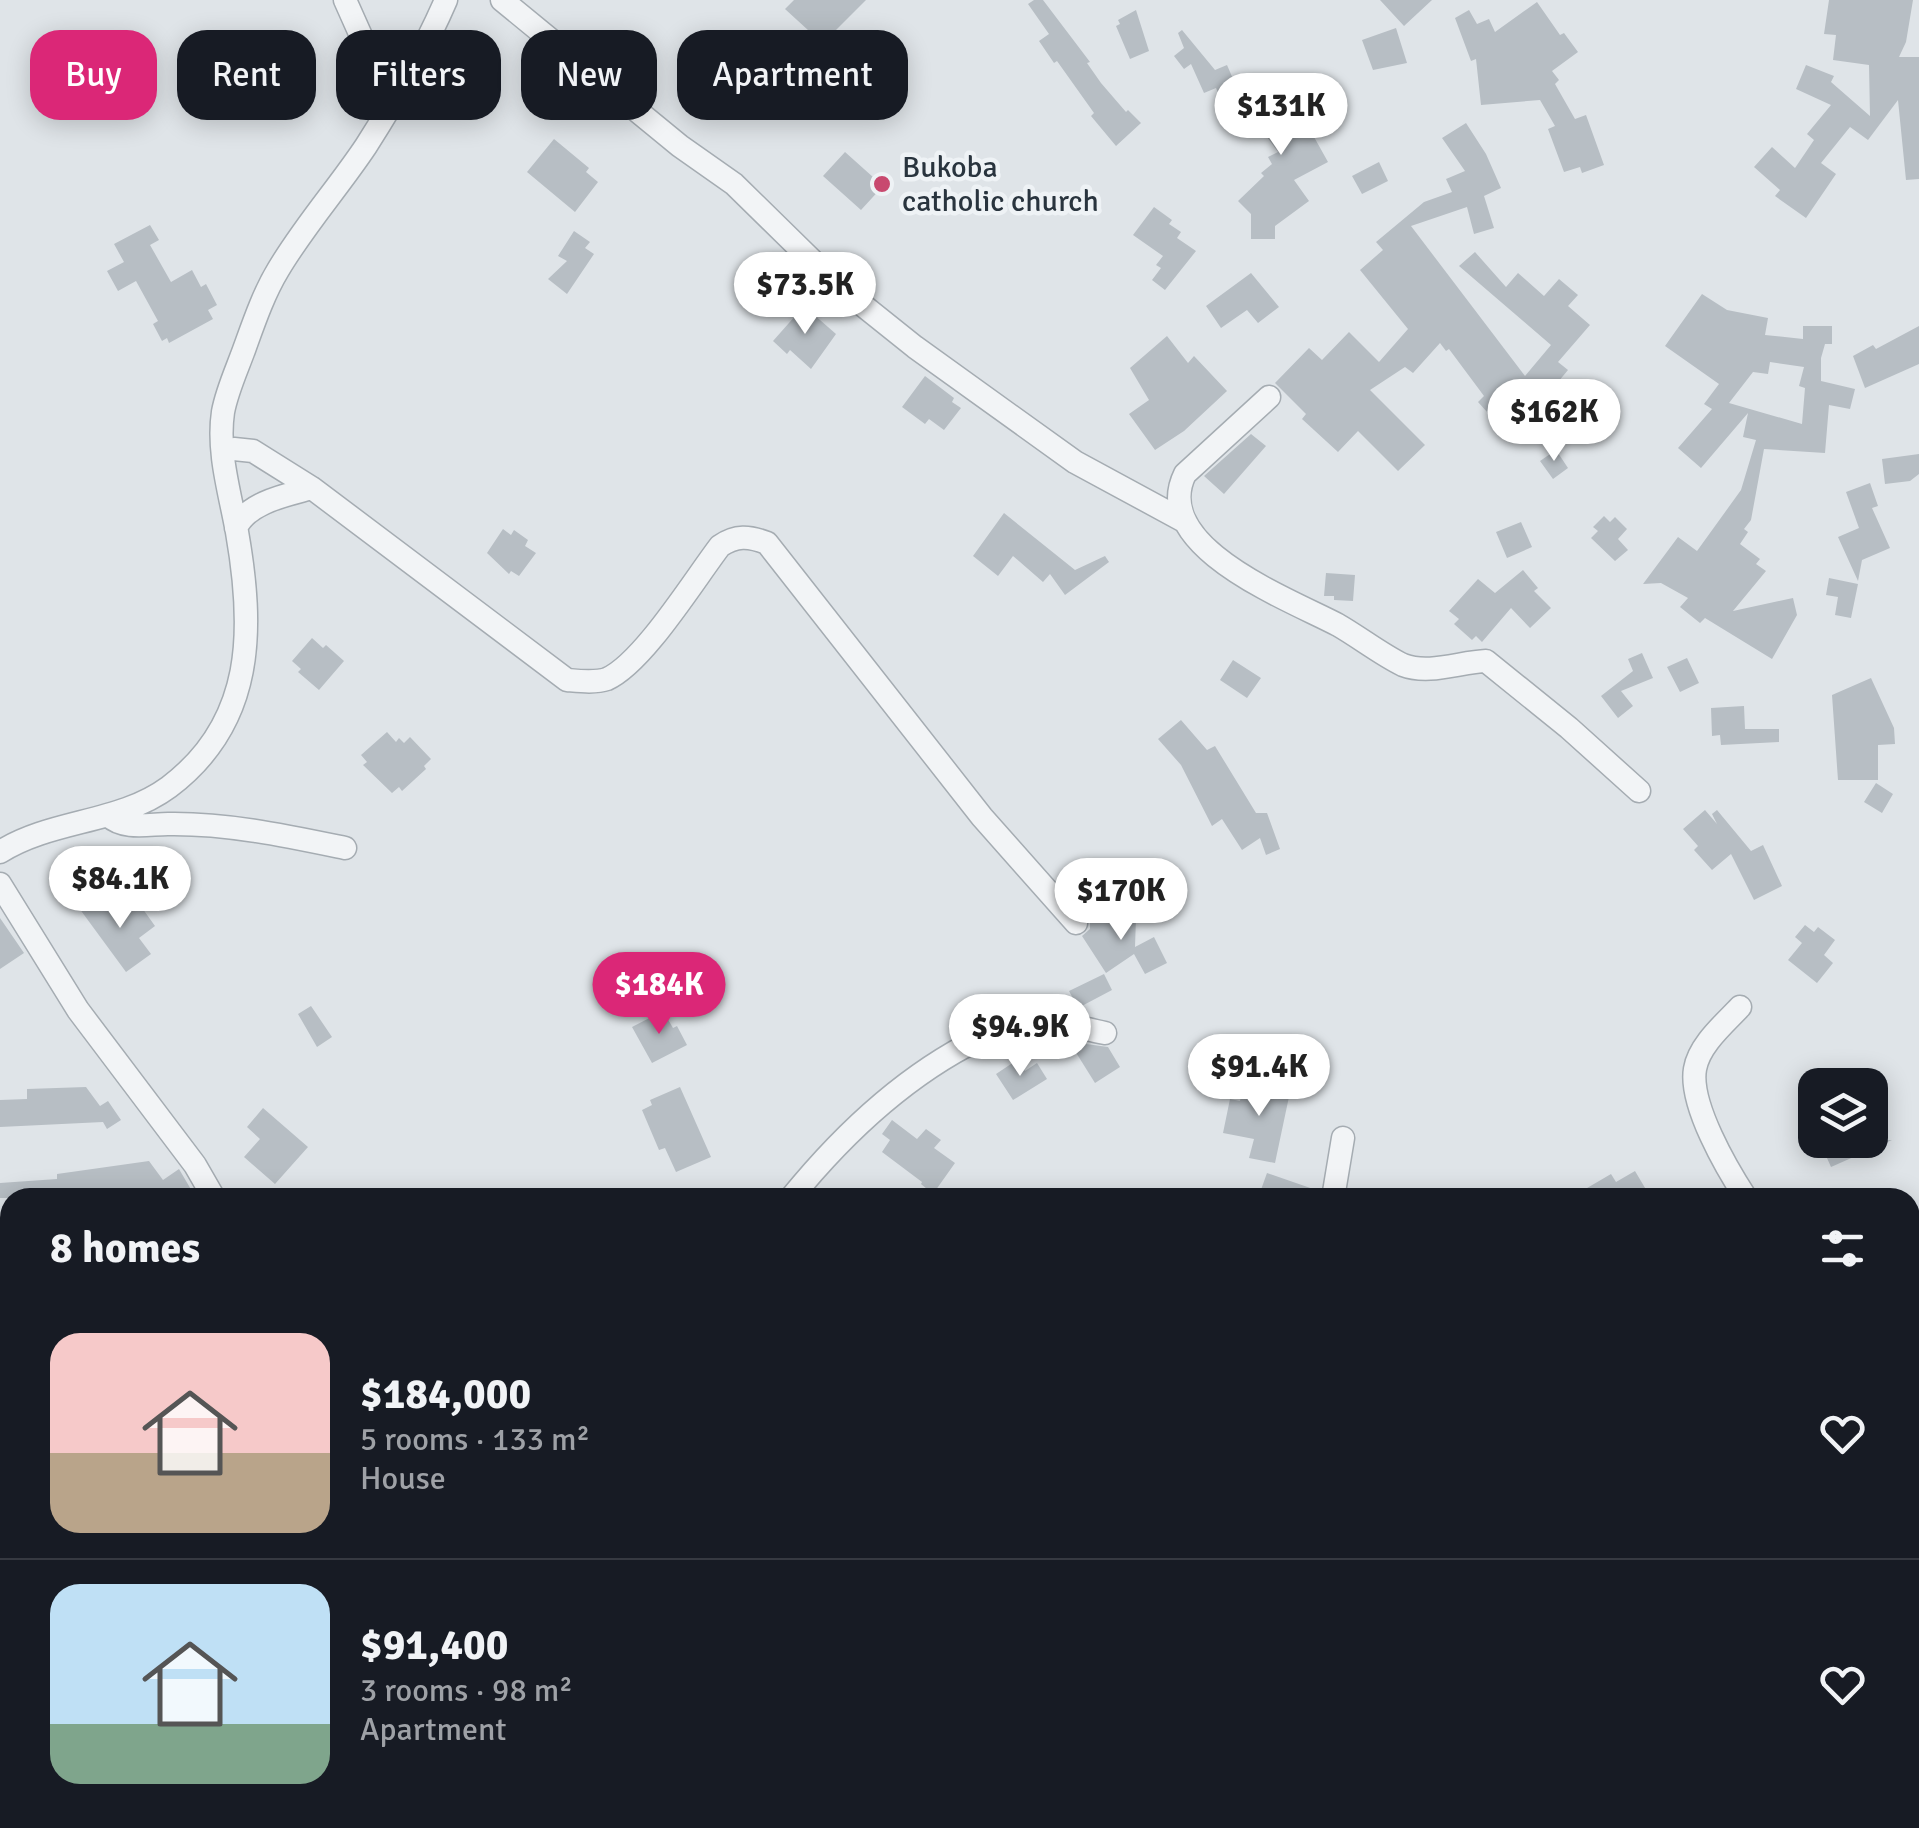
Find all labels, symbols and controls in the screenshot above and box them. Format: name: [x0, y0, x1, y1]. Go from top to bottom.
chip: Buy: [30, 30, 157, 120]
chip: Rent: [177, 30, 316, 120]
chip: Filters: [336, 30, 501, 120]
chip: New: [521, 30, 657, 120]
chip: Apartment: [677, 30, 908, 120]
pin: $131K: [1211, 73, 1351, 158]
text: $131K: [1237, 86, 1325, 125]
place label: Bukoba catholic church: [902, 149, 1099, 220]
marker: Bukoba catholic church: [871, 173, 893, 195]
pin: $73.5K: [724, 252, 886, 337]
text: $73.5K: [756, 265, 854, 304]
pin: $162K: [1484, 379, 1624, 464]
text: $162K: [1510, 392, 1598, 431]
pin: $84.1K: [39, 846, 201, 931]
pin: $170K: [1051, 858, 1191, 943]
text: $84.1K: [71, 859, 169, 898]
text: $170K: [1077, 871, 1165, 910]
pin: $184K: [589, 952, 729, 1037]
text: $184K: [615, 965, 703, 1004]
pin: $94.9K: [939, 994, 1101, 1079]
text: $94.9K: [971, 1007, 1069, 1046]
pin: $91.4K: [1178, 1034, 1340, 1119]
text: $91.4K: [1210, 1047, 1308, 1086]
map controls: [1798, 1068, 1888, 1158]
button: layers: [1798, 1068, 1888, 1158]
icon: filters: [1815, 1221, 1870, 1276]
text: 8 homes: [50, 1223, 200, 1274]
text: $184,000: [360, 1369, 531, 1420]
icon: home: [130, 1373, 250, 1493]
icon: heart: [1815, 1406, 1870, 1461]
text: 5 rooms · 133 m²: [360, 1420, 590, 1459]
text: House: [360, 1459, 446, 1498]
text: $91,400: [360, 1620, 508, 1671]
icon: home: [130, 1624, 250, 1744]
icon: heart: [1815, 1657, 1870, 1712]
text: 3 rooms · 98 m²: [360, 1671, 573, 1710]
text: Apartment: [360, 1710, 507, 1749]

